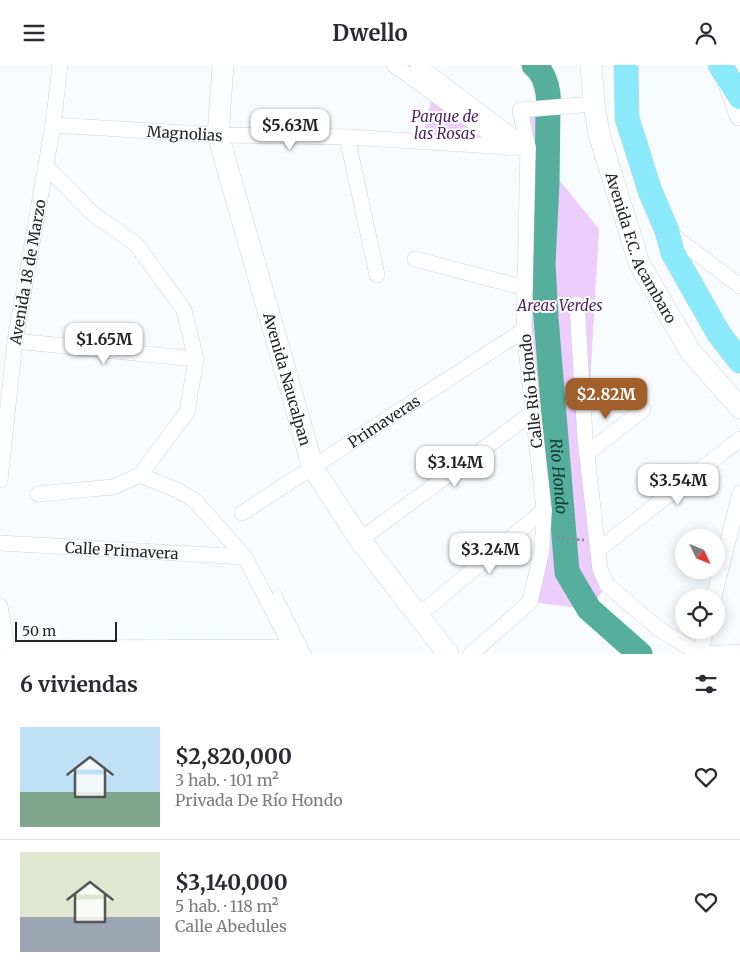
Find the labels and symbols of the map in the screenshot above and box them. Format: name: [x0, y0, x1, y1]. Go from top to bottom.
park label: Parque de las Rosas: [411, 107, 479, 143]
pin: $5.63M: [249, 109, 331, 151]
street label: Magnolias: [146, 121, 223, 145]
street label: Avenida F.C. Acambaro: [602, 169, 681, 326]
street label: Avenida 18 de Marzo: [5, 197, 49, 347]
park label: Areas Verdes: [516, 296, 603, 315]
street label: Avenida Naucalpan: [259, 309, 316, 448]
pin: $1.65M: [63, 323, 145, 365]
street label: Calle Río Hondo: [516, 333, 546, 449]
pin: $2.82M: [565, 377, 647, 420]
street label: Primaveras: [344, 391, 423, 451]
water label: Rio Hondo: [546, 438, 572, 515]
pin: $3.14M: [414, 445, 496, 488]
pin: $3.54M: [637, 463, 719, 506]
north arrow: [675, 529, 725, 579]
pin: $3.24M: [449, 533, 531, 575]
street label: Calle Primavera: [65, 537, 179, 563]
scale bar: [15, 619, 118, 642]

